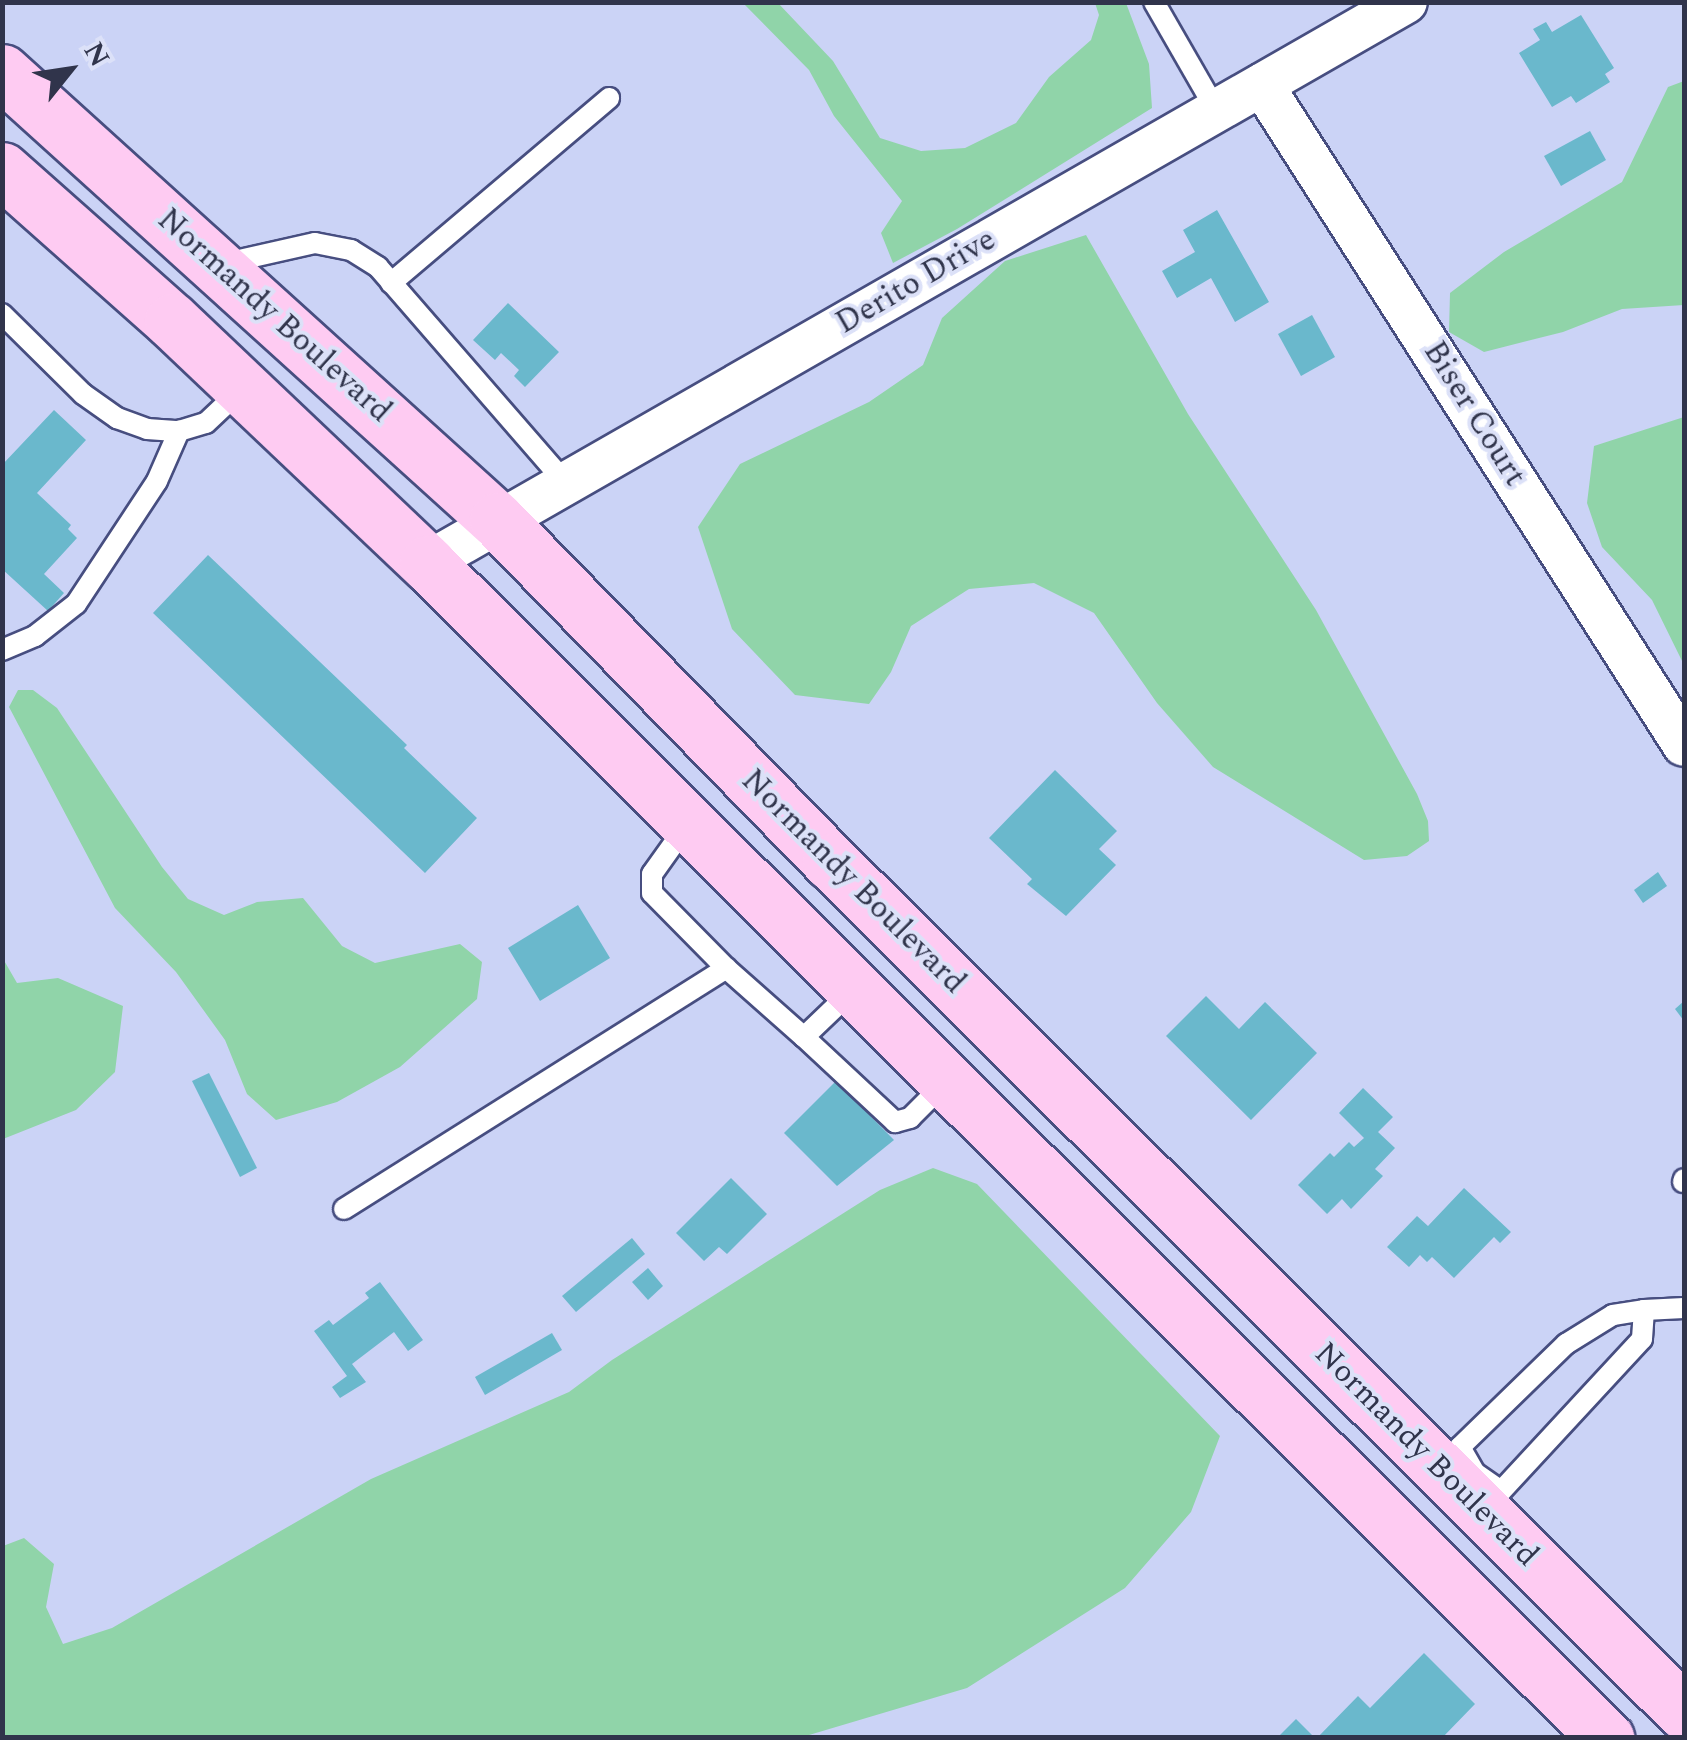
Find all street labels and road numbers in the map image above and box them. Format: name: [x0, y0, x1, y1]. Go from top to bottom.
street label: Normandy Boulevard: [149, 201, 399, 431]
street label: Derito Drive: [829, 221, 1003, 343]
street label: Biser Court: [1414, 334, 1534, 494]
street label: Normandy Boulevard: [733, 762, 973, 1002]
street label: Normandy Boulevard: [1306, 1335, 1546, 1575]

